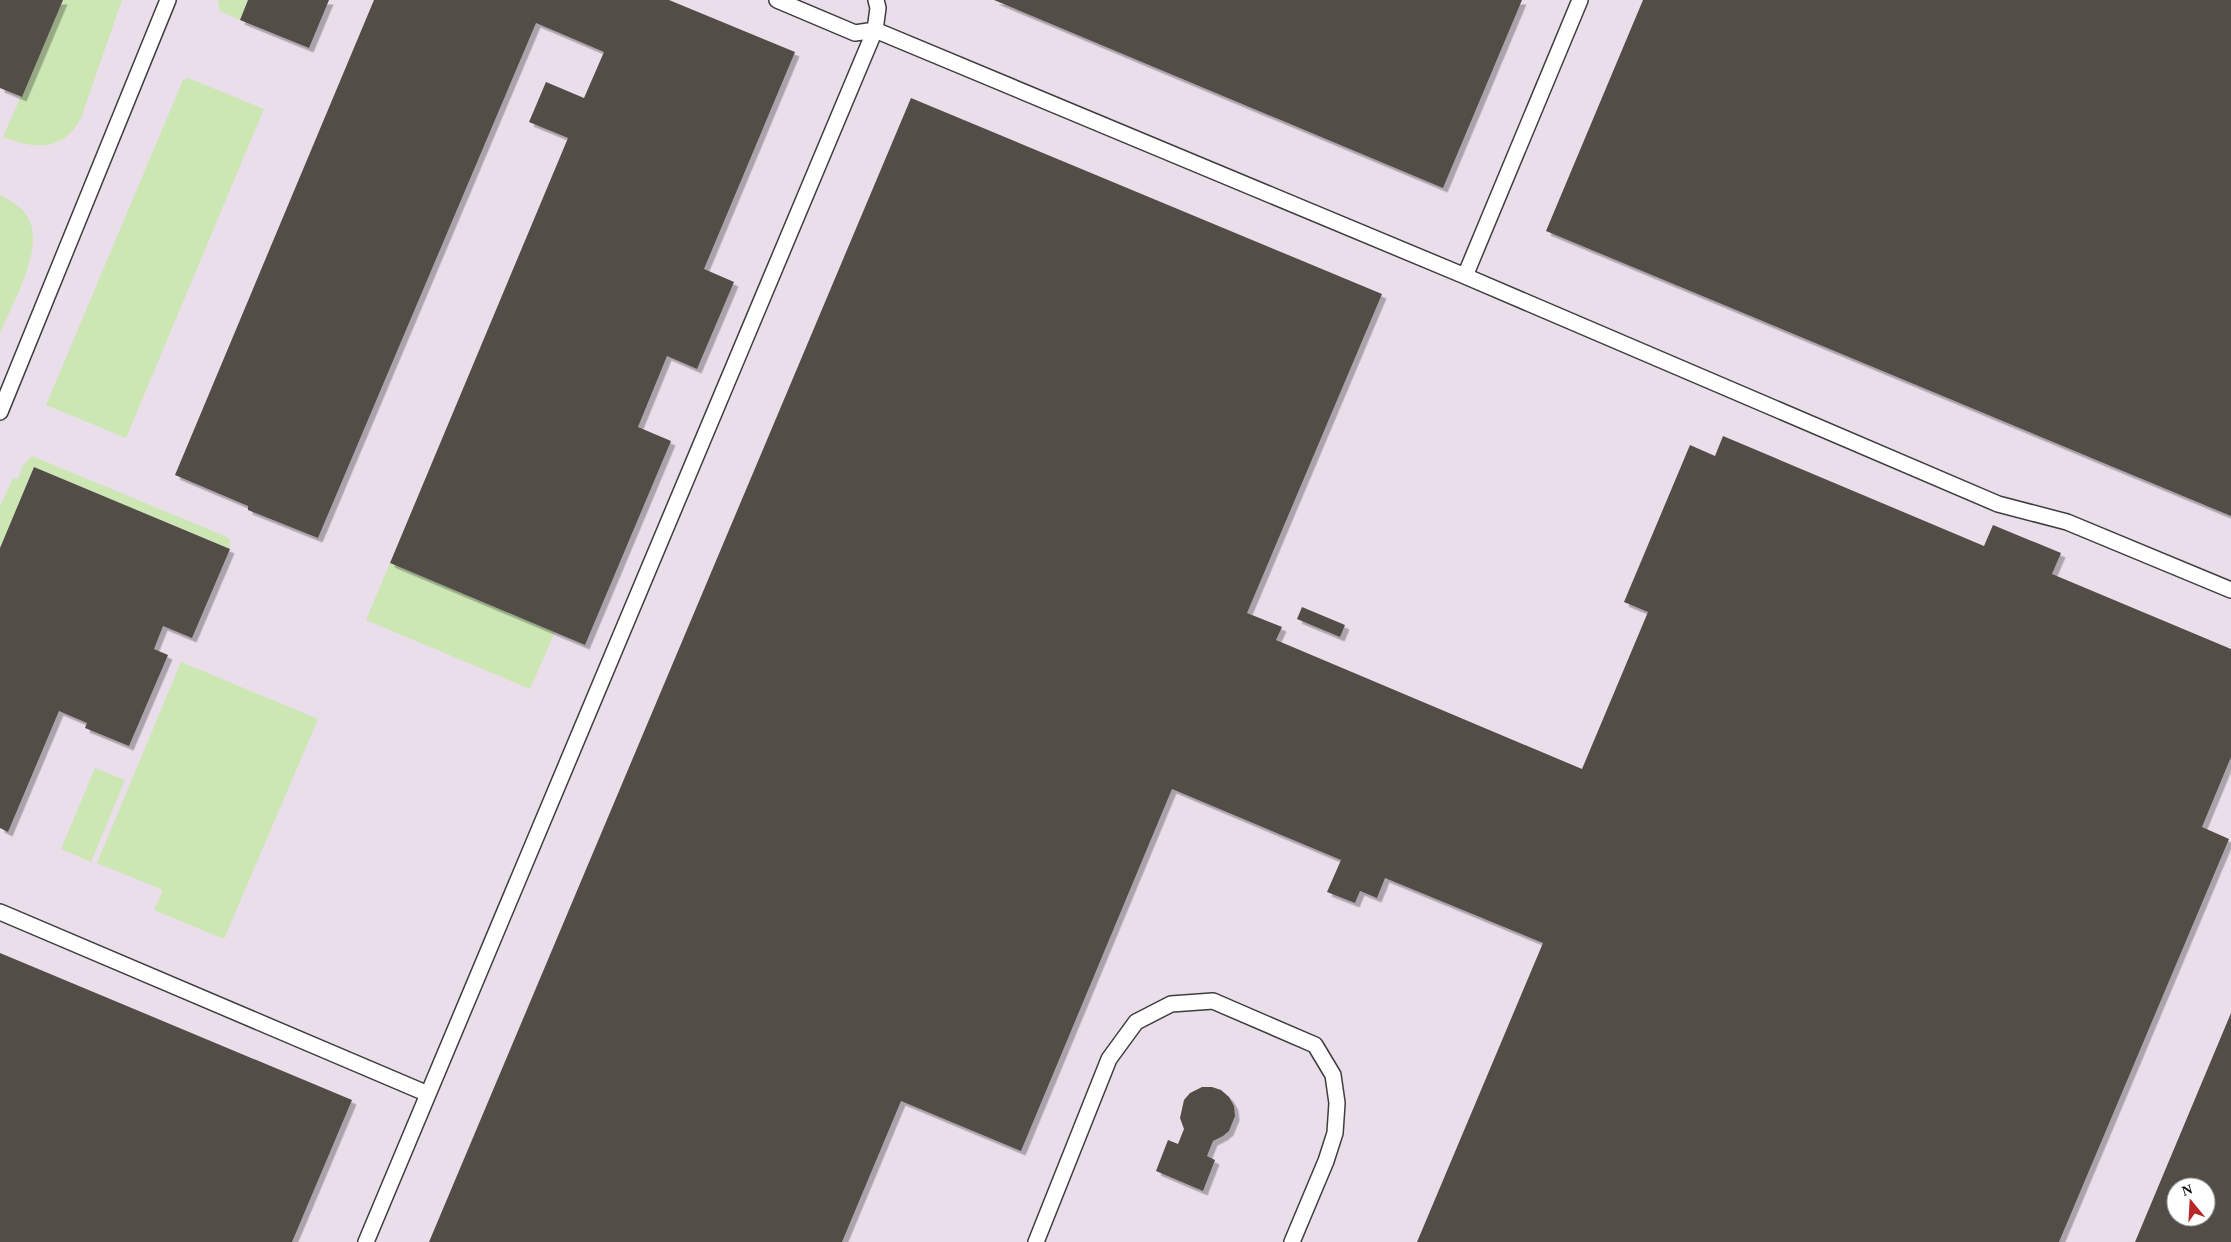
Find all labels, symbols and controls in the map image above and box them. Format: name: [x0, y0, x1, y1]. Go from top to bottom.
north arrow: [2166, 1177, 2216, 1227]
text: N: [2180, 1181, 2194, 1199]

